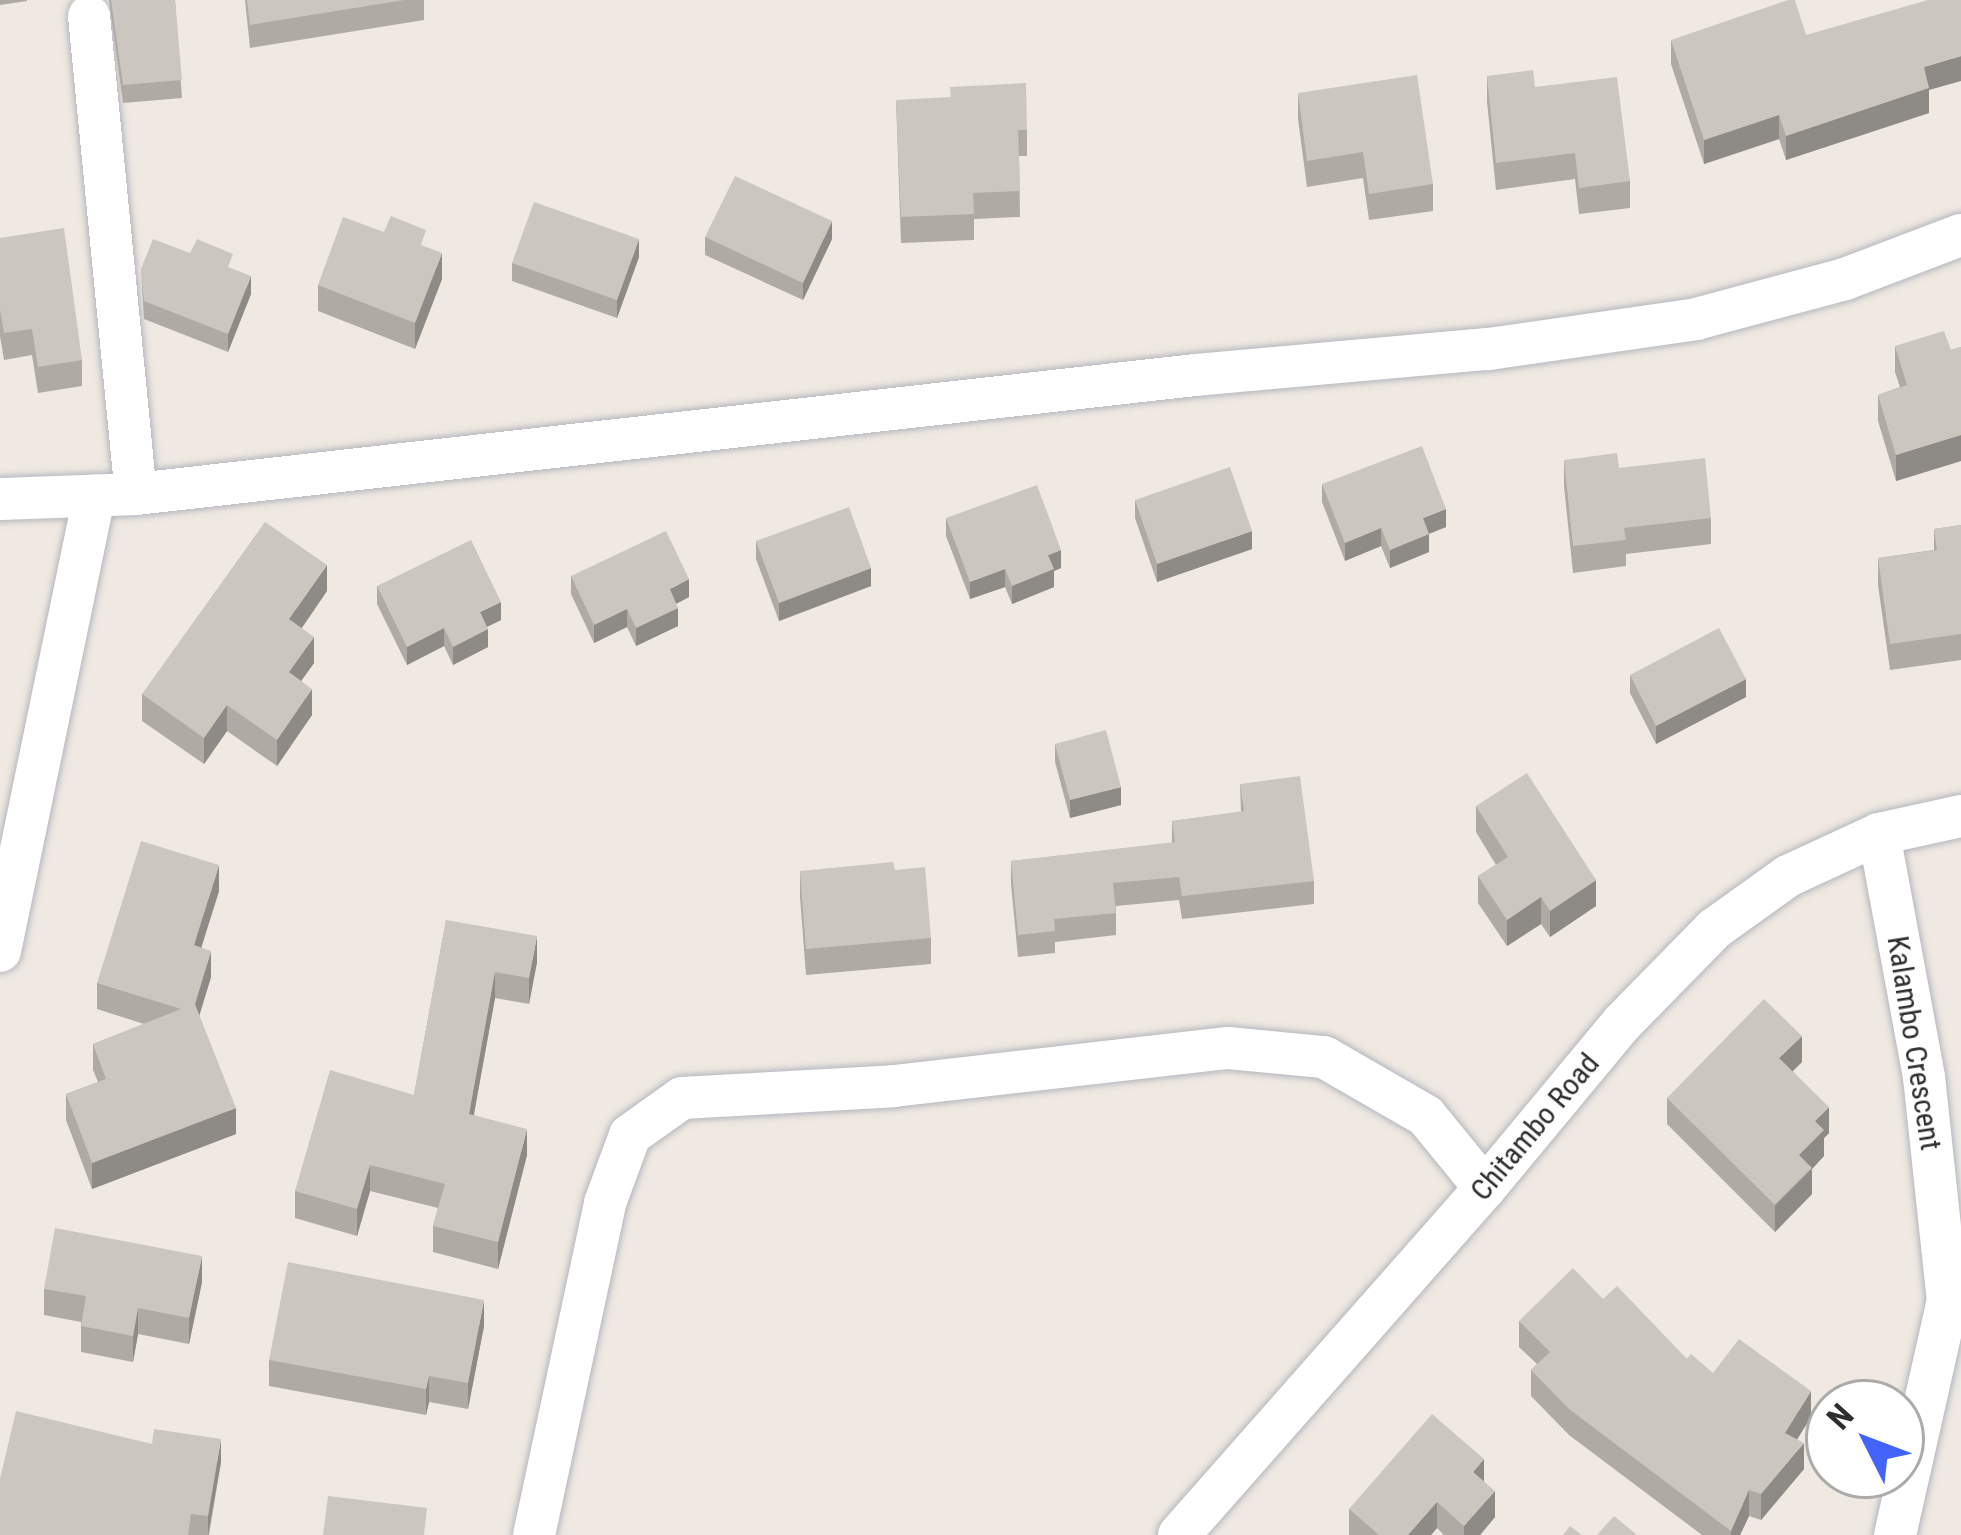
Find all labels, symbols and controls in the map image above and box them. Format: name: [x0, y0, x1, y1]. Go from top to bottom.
street label: Kalambo Crescent: [1879, 933, 1949, 1153]
street label: Chitambo Road: [1463, 1046, 1607, 1208]
north arrow: [1805, 1379, 1925, 1499]
text: N: [1819, 1396, 1861, 1437]

